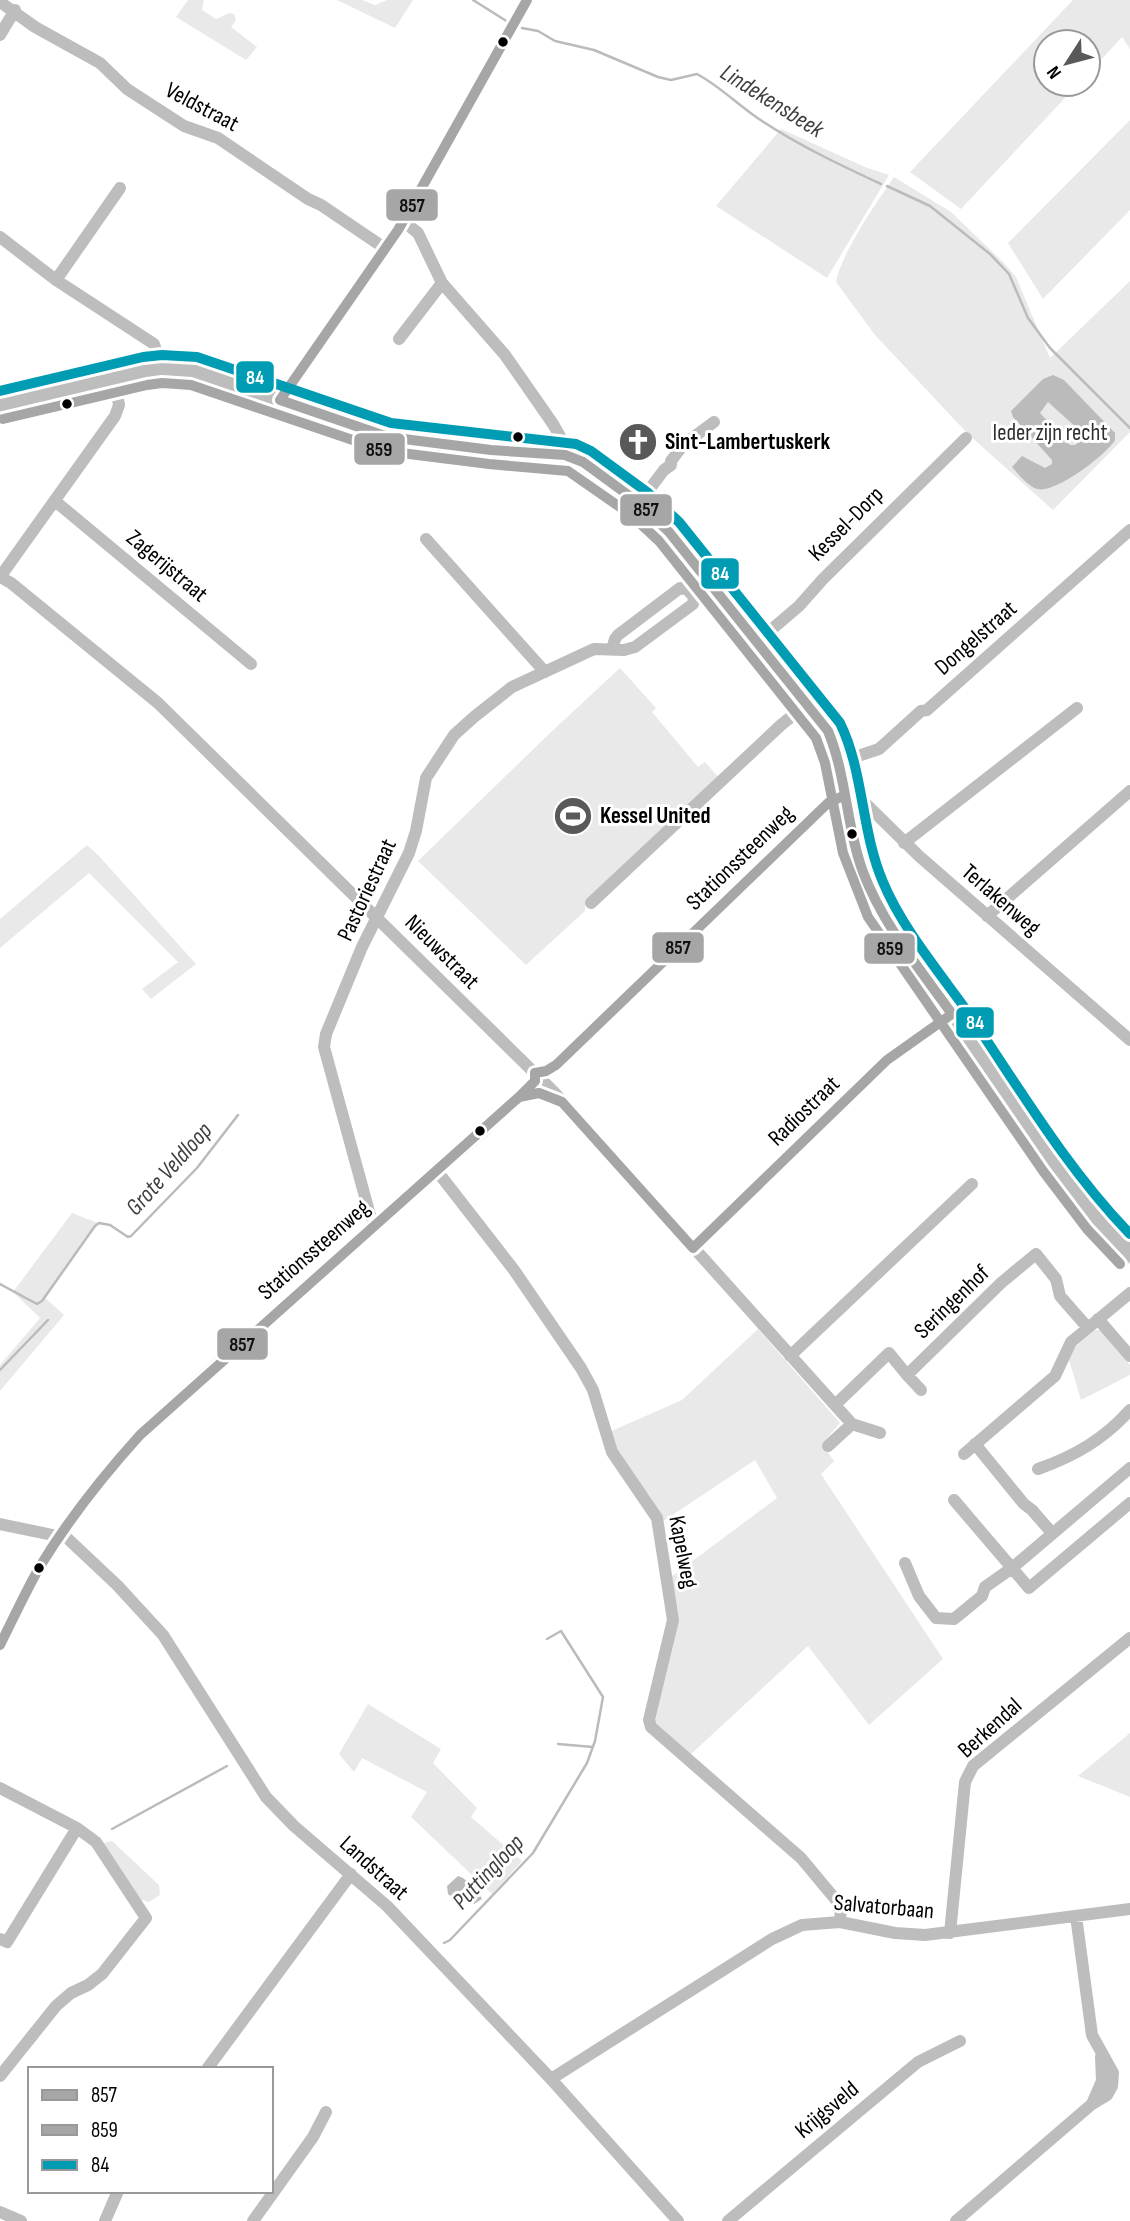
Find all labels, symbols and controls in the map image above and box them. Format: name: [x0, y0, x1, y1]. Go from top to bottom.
north arrow: [1032, 28, 1102, 98]
unlabelled marker: [496, 35, 510, 49]
water label: Lindekensbeek: [715, 58, 830, 145]
text: N: [1042, 61, 1067, 83]
street label: Veldstraat: [161, 76, 243, 138]
line badge: 857: [385, 188, 439, 222]
text: 857: [399, 195, 425, 218]
line badge: 84: [235, 360, 275, 394]
text: 84: [246, 367, 264, 390]
unlabelled marker: [60, 397, 74, 411]
park label: Ieder zijn recht: [993, 419, 1107, 447]
church icon: Sint-Lambertuskerk: [617, 421, 659, 463]
place label: Sint-Lambertuskerk: [665, 428, 831, 456]
unlabelled marker: [511, 430, 525, 444]
line badge: 859: [353, 432, 406, 466]
text: 859: [366, 439, 392, 462]
street label: Kessel-Dorp: [803, 481, 889, 567]
line badge: 857: [619, 493, 673, 527]
text: 857: [633, 499, 659, 522]
street label: Zagerijstraat: [121, 524, 213, 608]
line badge: 84: [700, 557, 740, 590]
text: 84: [711, 563, 729, 586]
street label: Dongelstraat: [929, 595, 1023, 681]
sports icon: Kessel United: [552, 795, 594, 837]
street label: Stationssteenweg: [680, 800, 800, 916]
place label: Kessel United: [600, 802, 711, 830]
unlabelled marker: [845, 827, 859, 841]
street label: Pastoriestraat: [331, 835, 403, 945]
street label: Terlakenweg: [956, 858, 1046, 942]
street label: Nieuwstraat: [399, 909, 485, 995]
line badge: 857: [651, 931, 705, 964]
line badge: 859: [863, 932, 916, 965]
text: 857: [665, 937, 691, 960]
text: 859: [877, 938, 903, 961]
line badge: 84: [955, 1006, 995, 1039]
text: 84: [966, 1012, 984, 1035]
street label: Radiostraat: [762, 1070, 846, 1152]
water label: Grote Veldloop: [120, 1116, 218, 1221]
unlabelled marker: [473, 1124, 487, 1138]
street label: Stationssteenweg: [252, 1194, 376, 1306]
street label: Seringenhof: [908, 1259, 996, 1345]
line badge: 857: [216, 1327, 269, 1361]
text: 857: [229, 1334, 255, 1357]
street label: Kapelweg: [662, 1513, 704, 1591]
unlabelled marker: [32, 1561, 46, 1575]
street label: Berkendal: [952, 1692, 1028, 1764]
water label: Puttingloop: [446, 1828, 530, 1915]
street label: Landstraat: [334, 1830, 414, 1906]
street label: Salvatorbaan: [833, 1889, 935, 1925]
legend: [28, 2067, 273, 2193]
street label: Krijgsveld: [789, 2075, 865, 2145]
text: 857: [91, 2083, 118, 2108]
text: 859: [91, 2118, 118, 2143]
text: 84: [91, 2153, 110, 2178]

